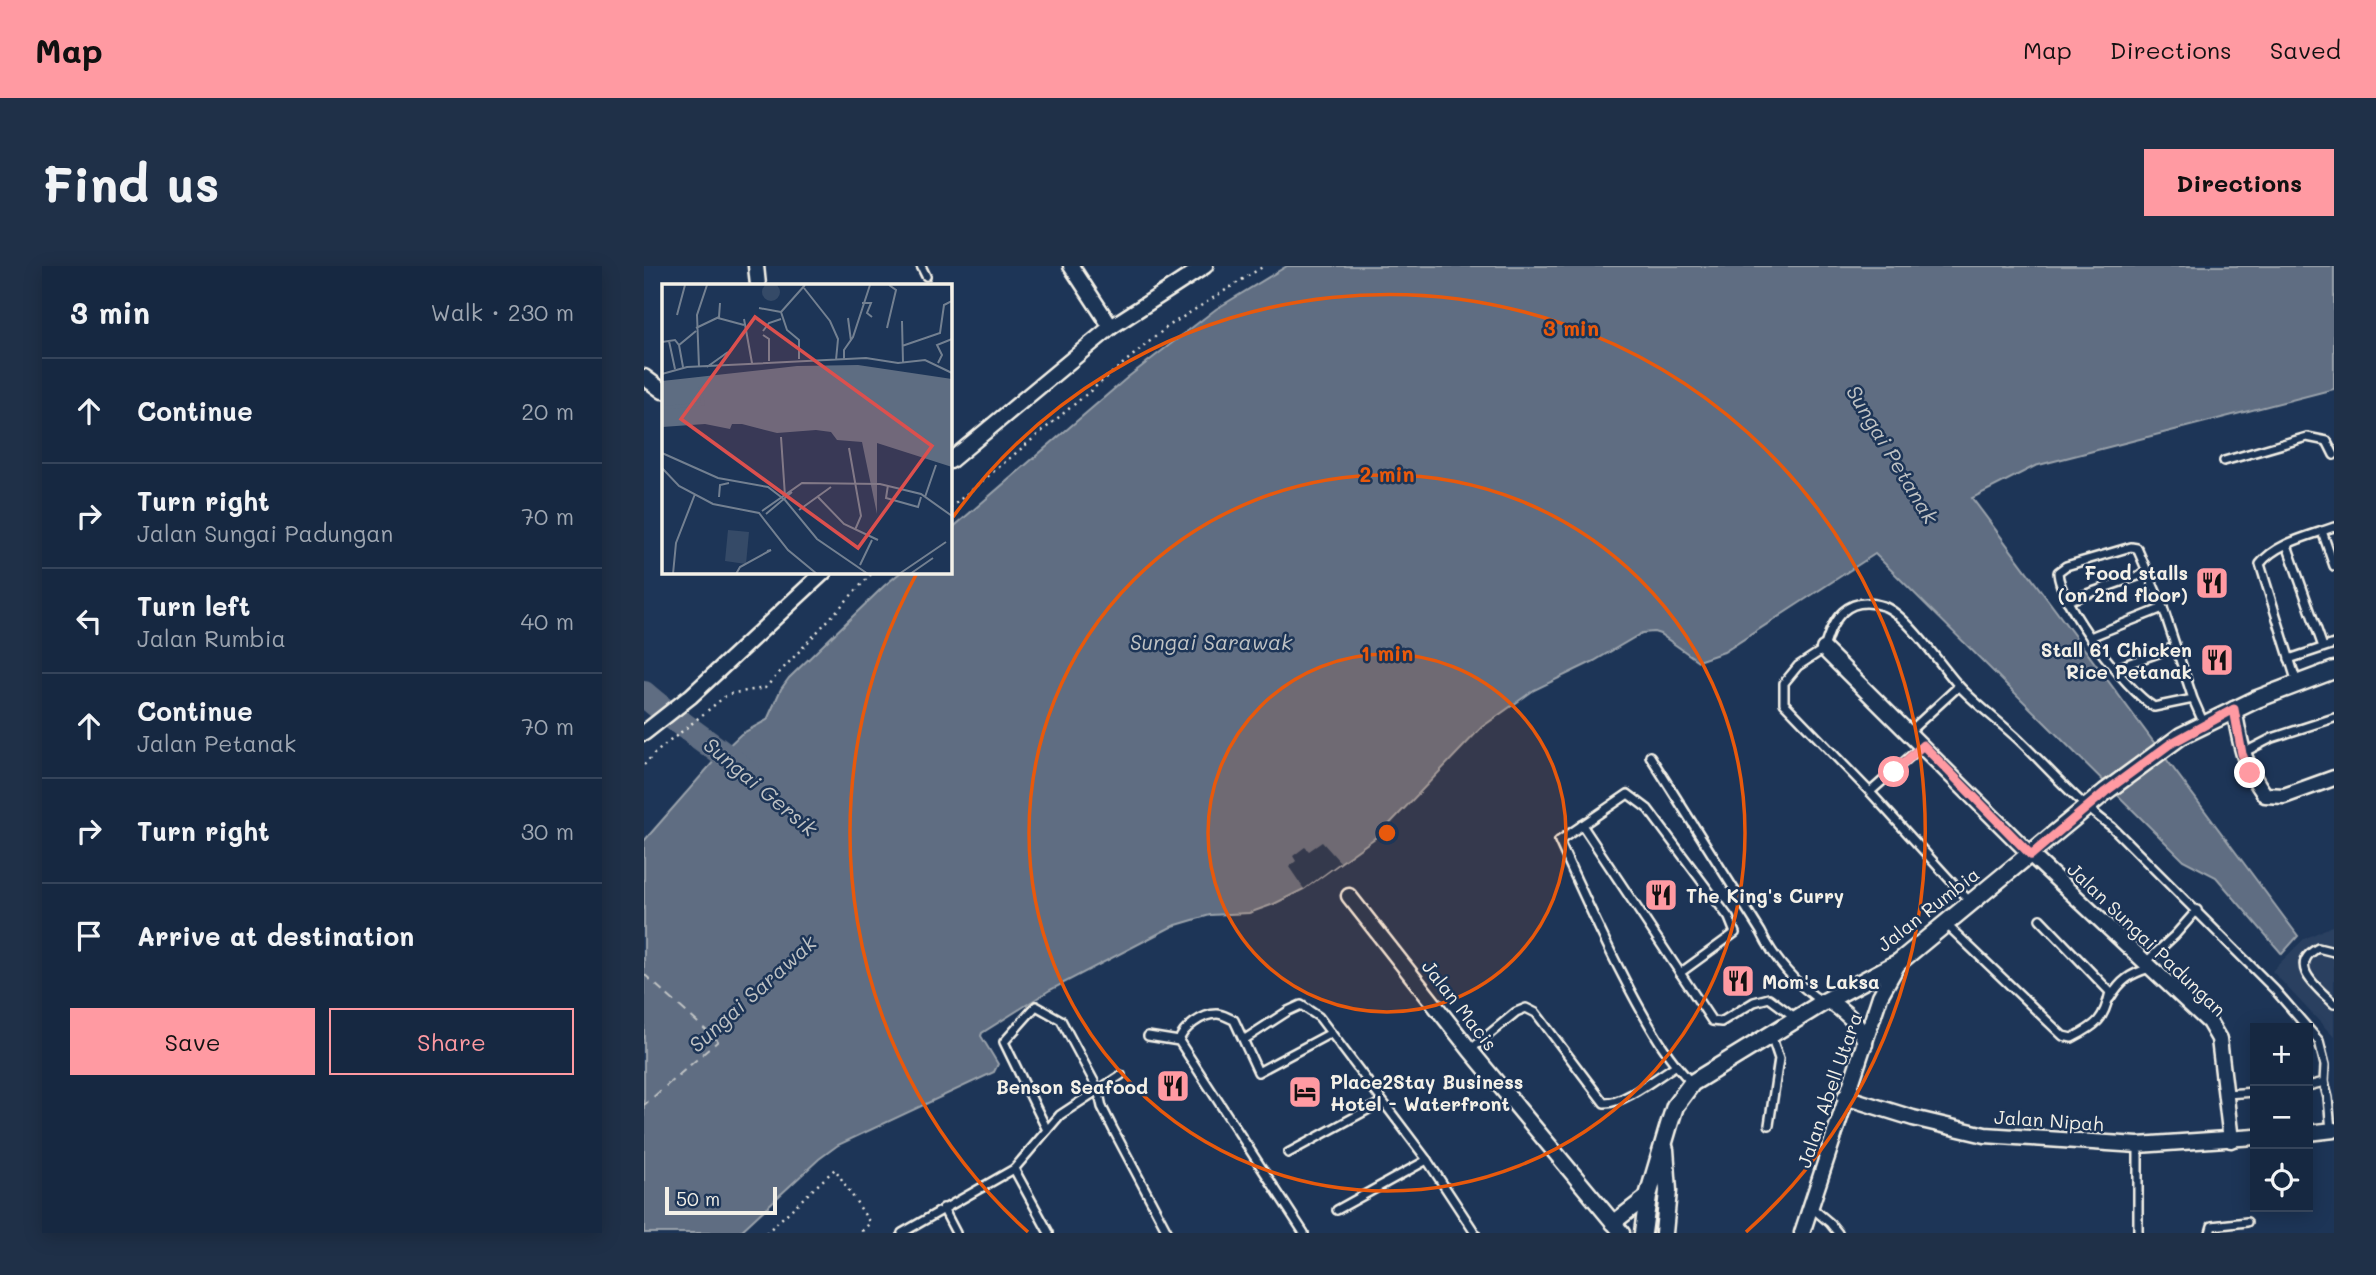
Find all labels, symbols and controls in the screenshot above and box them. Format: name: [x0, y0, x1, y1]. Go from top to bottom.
text: Map: [35, 28, 103, 71]
text: Map: [2023, 34, 2072, 65]
text: Directions: [2110, 34, 2232, 65]
text: Saved: [2270, 34, 2341, 65]
button: Directions: [2144, 149, 2334, 216]
text: Find us: [42, 151, 220, 214]
inset map: [662, 284, 952, 574]
text: 3 min: [70, 292, 150, 332]
text: Walk · 230 m: [431, 297, 574, 327]
text: 3 min: [1543, 314, 1599, 341]
water label: Sungai Petanak: [1841, 380, 1946, 529]
icon: ahead: [70, 392, 108, 430]
text: Continue: [137, 394, 253, 428]
text: 20 m: [521, 396, 574, 426]
text: 2 min: [1359, 460, 1415, 487]
text: Turn right: [137, 484, 270, 518]
icon: right: [70, 497, 108, 535]
text: 70 m: [521, 501, 574, 531]
text: Jalan Sungai Padungan: [137, 518, 393, 548]
place label: Food stalls (on 2nd floor): [2058, 560, 2188, 607]
restaurant icon: Food stalls (on 2nd floor): [2193, 564, 2231, 602]
text: Turn left: [137, 589, 250, 623]
icon: left: [70, 602, 108, 640]
text: 40 m: [521, 606, 574, 636]
text: Jalan Rumbia: [137, 623, 286, 653]
water label: Sungai Sarawak: [1130, 628, 1293, 655]
place label: Stall 61 Chicken Rice Petanak: [2041, 637, 2192, 684]
text: 1 min: [1361, 639, 1413, 666]
restaurant icon: Stall 61 Chicken Rice Petanak: [2198, 641, 2236, 679]
text: Continue: [137, 694, 253, 728]
icon: ahead: [70, 707, 108, 745]
text: 70 m: [521, 711, 574, 741]
text: Jalan Petanak: [137, 728, 296, 758]
water label: Sungai Gersik: [699, 731, 824, 842]
route start: [1878, 756, 1909, 787]
route end: [2234, 757, 2265, 788]
icon: right: [70, 812, 108, 850]
text: Turn right: [137, 814, 270, 848]
text: 30 m: [521, 816, 574, 846]
centre of rings: [1375, 821, 1399, 845]
street label: Jalan Sungai Padungan: [2062, 856, 2232, 1022]
street label: Jalan Rumbia: [1872, 861, 1984, 957]
restaurant icon: The King's Curry: [1642, 876, 1680, 914]
place label: The King's Curry: [1686, 883, 1844, 908]
icon: arrive: [70, 917, 108, 955]
text: Arrive at destination: [137, 919, 414, 953]
water label: Sungai Sarawak: [683, 928, 822, 1057]
street label: Jalan Macis: [1417, 954, 1503, 1056]
restaurant icon: Mom's Laksa: [1719, 962, 1757, 1000]
place label: Mom's Laksa: [1762, 969, 1880, 994]
button: Save: [70, 1008, 315, 1075]
button: Share: [329, 1008, 574, 1075]
street label: Jalan Abell Utara: [1791, 1009, 1867, 1171]
map controls: [2250, 1023, 2313, 1212]
button: +: [2250, 1023, 2313, 1086]
restaurant icon: Benson Seafood: [1154, 1067, 1192, 1105]
place label: Place2Stay Business Hotel - Waterfront: [1330, 1069, 1523, 1116]
hotel icon: Place2Stay Business Hotel - Waterfront: [1286, 1073, 1324, 1111]
place label: Benson Seafood: [996, 1074, 1148, 1099]
button: −: [2250, 1086, 2313, 1149]
street label: Jalan Nipah: [1993, 1104, 2105, 1136]
button: locate: [2250, 1149, 2313, 1212]
scale bar: [665, 1184, 777, 1216]
text: 50 m: [676, 1186, 720, 1211]

